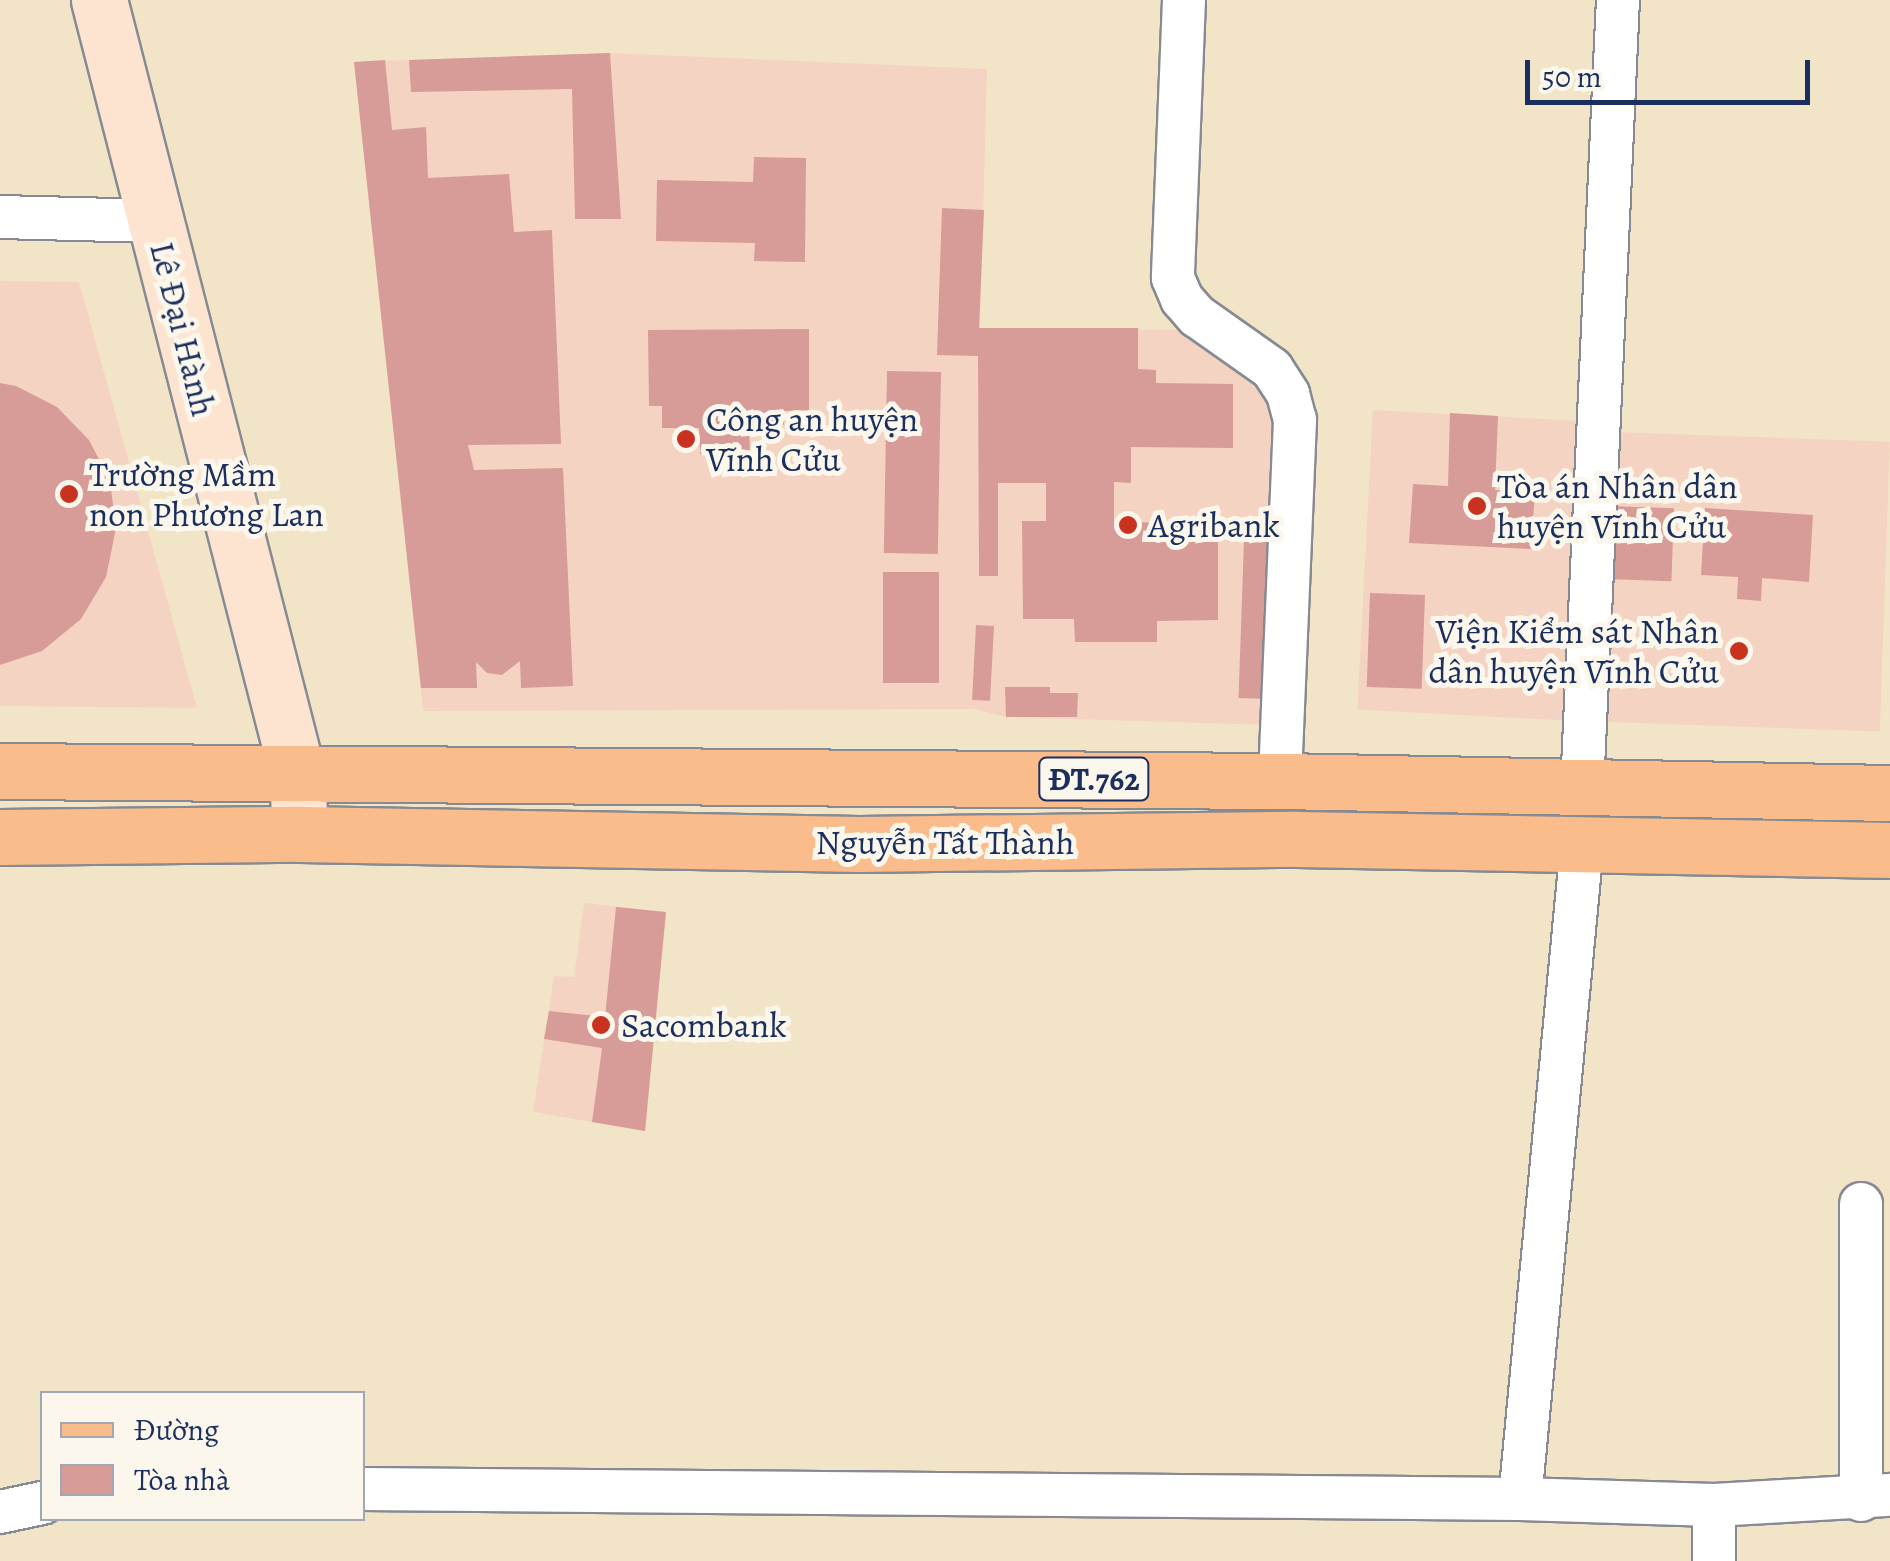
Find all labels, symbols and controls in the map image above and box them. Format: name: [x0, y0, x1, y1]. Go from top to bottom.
scale bar: [1530, 40, 1815, 102]
text: 50 m: [1542, 57, 1602, 97]
street label: Lê Đại Hành: [141, 237, 225, 421]
place label: Công an huyện Vĩnh Cửu: [706, 398, 918, 480]
marker: Công an huyện Vĩnh Cửu: [675, 428, 697, 450]
place label: Trường Mầm non Phương Lan: [89, 453, 324, 535]
place label: Tòa án Nhân dân huyện Vĩnh Cửu: [1497, 465, 1738, 547]
marker: Trường Mầm non Phương Lan: [58, 483, 80, 505]
marker: Tòa án Nhân dân huyện Vĩnh Cửu: [1466, 495, 1488, 517]
place label: Agribank: [1148, 504, 1280, 546]
marker: Agribank: [1117, 514, 1139, 536]
place label: Viện Kiểm sát Nhân dân huyện Vĩnh Cửu: [1429, 610, 1719, 692]
marker: Viện Kiểm sát Nhân dân huyện Vĩnh Cửu: [1728, 640, 1750, 662]
road number: ĐT.762: [1036, 752, 1152, 806]
street label: Nguyễn Tất Thành: [816, 821, 1074, 863]
place label: Sacombank: [621, 1004, 787, 1046]
marker: Sacombank: [590, 1014, 612, 1036]
legend: [40, 1391, 365, 1521]
text: Đường: [134, 1410, 219, 1450]
text: Tòa nhà: [134, 1460, 230, 1500]

